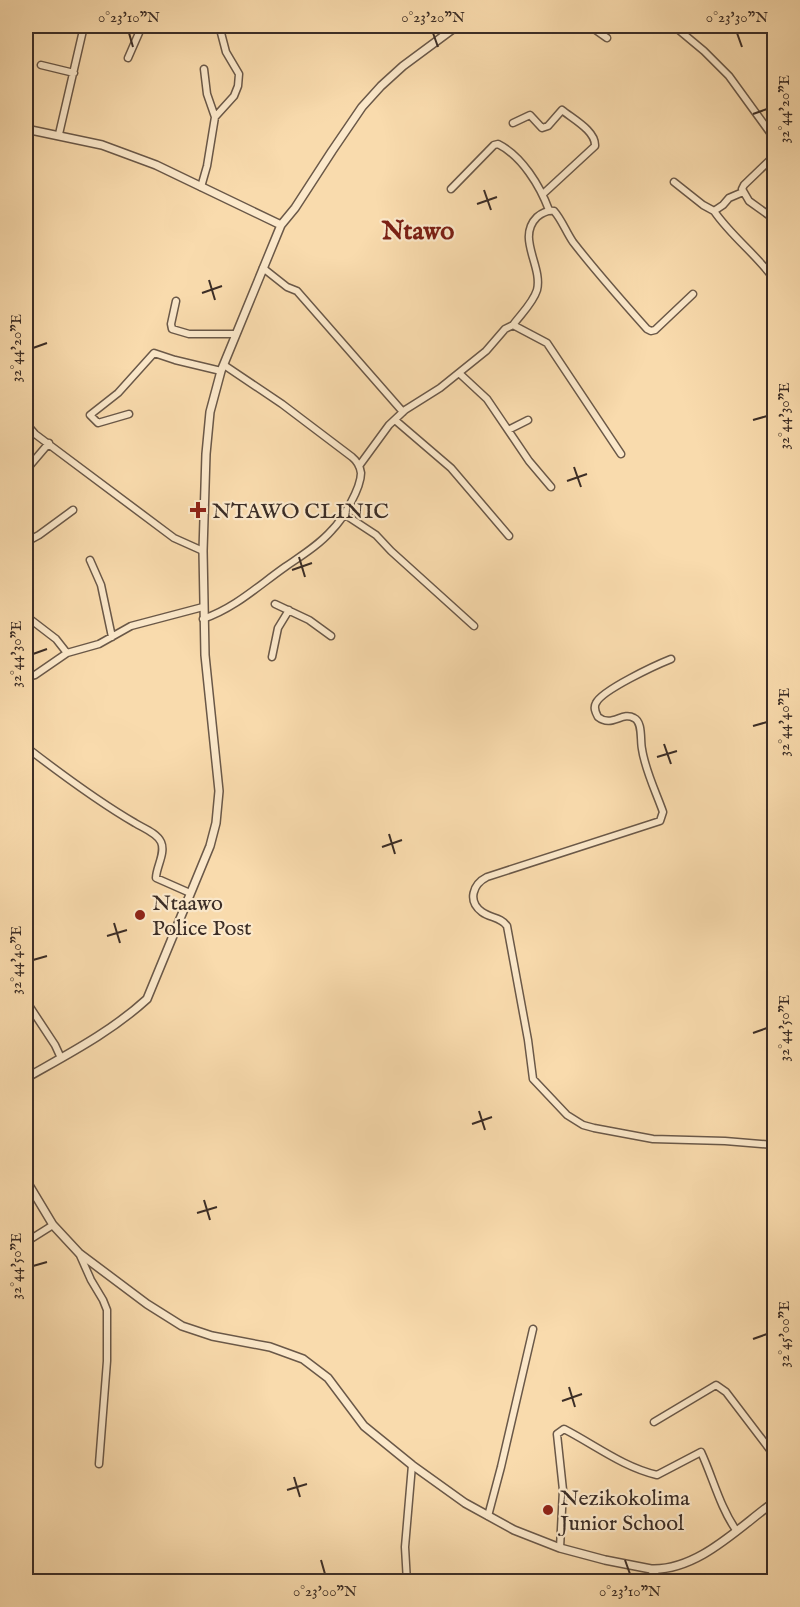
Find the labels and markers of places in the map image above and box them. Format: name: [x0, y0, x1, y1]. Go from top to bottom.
place label: NTAWO CLINIC: [212, 498, 389, 526]
marker: NTAWO CLINIC: [189, 501, 207, 519]
place label: Ntaawo Police Post: [152, 890, 252, 943]
marker: Ntaawo Police Post: [133, 908, 147, 922]
place label: Nezikokolima Junior School: [557, 1485, 690, 1538]
marker: Nezikokolima Junior School: [541, 1503, 555, 1517]

